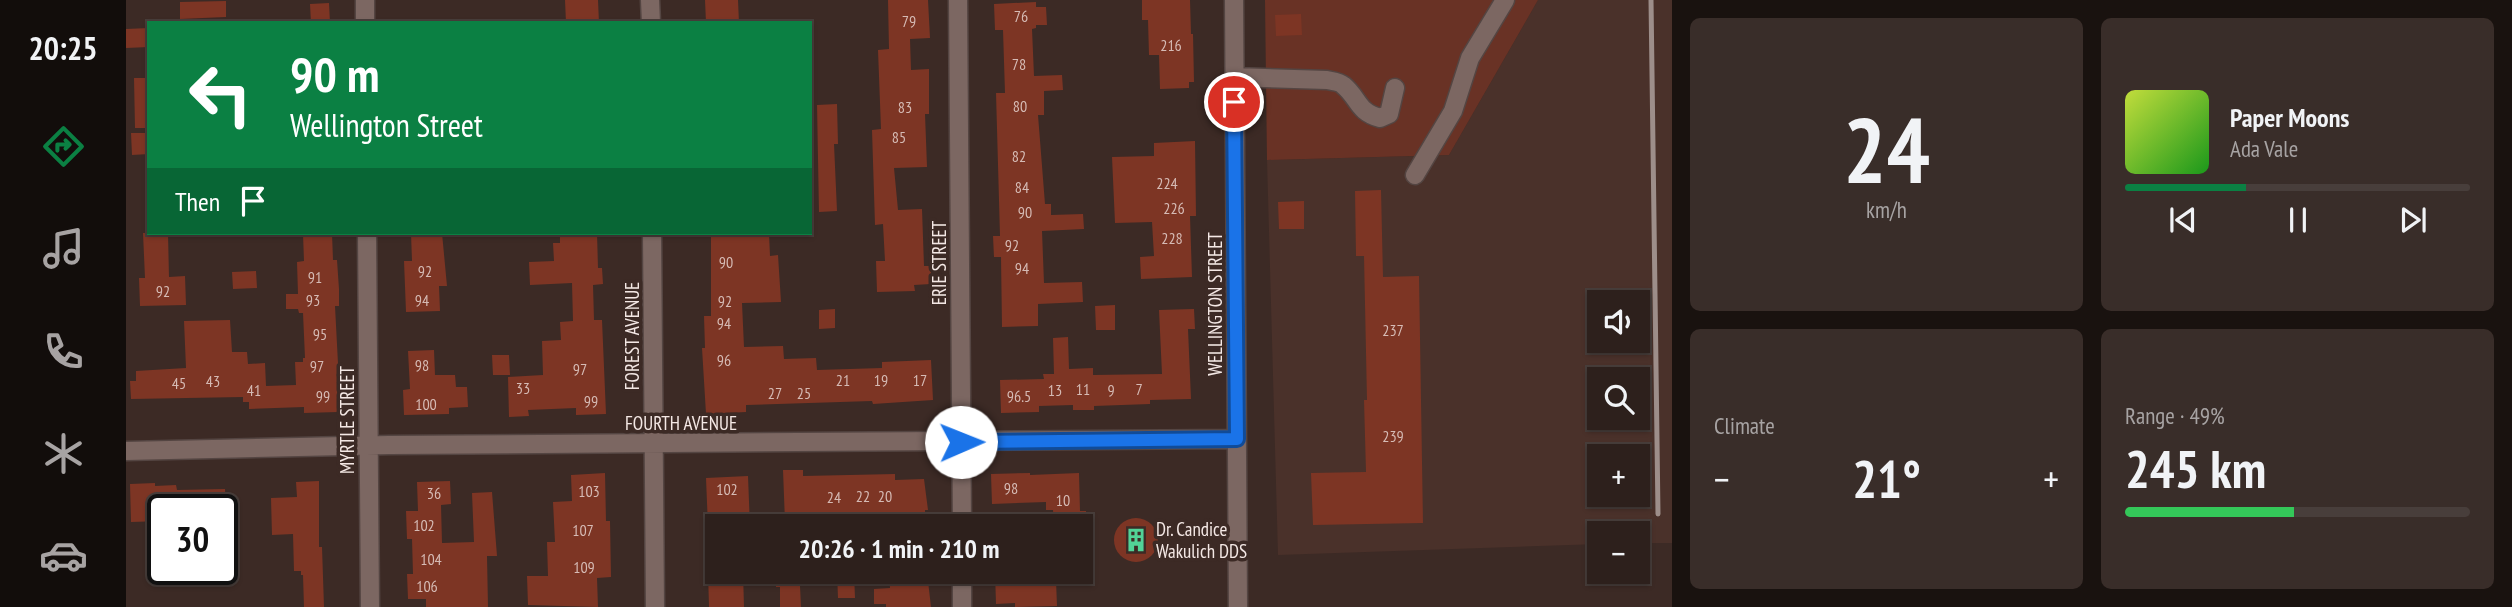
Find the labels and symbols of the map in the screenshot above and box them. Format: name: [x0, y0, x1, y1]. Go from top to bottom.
house number: 76: [1014, 6, 1028, 26]
house number: 79: [902, 11, 916, 31]
house number: 216: [1160, 35, 1182, 55]
house number: 78: [1012, 54, 1026, 74]
pin: [1204, 72, 1264, 132]
house number: 80: [1013, 96, 1027, 116]
house number: 83: [898, 97, 912, 117]
house number: 85: [892, 127, 906, 147]
house number: 82: [1012, 146, 1026, 166]
house number: 224: [1156, 173, 1178, 193]
house number: 84: [1015, 177, 1029, 197]
house number: 226: [1163, 198, 1185, 218]
house number: 90: [1018, 202, 1032, 222]
street label: ERIE STREET: [927, 220, 951, 305]
house number: 228: [1161, 228, 1183, 248]
street label: WELLINGTON STREET: [1203, 232, 1227, 376]
house number: 92: [1005, 235, 1019, 255]
house number: 90: [719, 252, 733, 272]
house number: 94: [1015, 258, 1029, 278]
house number: 92: [418, 261, 432, 281]
house number: 91: [308, 267, 322, 287]
house number: 92: [156, 281, 170, 301]
street label: FOREST AVENUE: [620, 282, 644, 390]
house number: 93: [306, 290, 320, 310]
house number: 94: [415, 290, 429, 310]
house number: 92: [718, 291, 732, 311]
house number: 94: [717, 313, 731, 333]
house number: 237: [1382, 320, 1404, 340]
house number: 95: [313, 324, 327, 344]
house number: 96: [717, 350, 731, 370]
house number: 98: [415, 355, 429, 375]
house number: 97: [310, 356, 324, 376]
house number: 97: [573, 359, 587, 379]
street label: MYRTLE STREET: [335, 365, 359, 474]
house number: 21: [836, 370, 850, 390]
house number: 19: [874, 370, 888, 390]
house number: 17: [913, 370, 927, 390]
house number: 43: [206, 371, 220, 391]
house number: 45: [172, 373, 186, 393]
house number: 33: [516, 378, 530, 398]
house number: 11: [1076, 379, 1090, 399]
house number: 7: [1135, 379, 1143, 399]
house number: 41: [247, 380, 261, 400]
house number: 13: [1048, 380, 1062, 400]
house number: 9: [1107, 380, 1115, 400]
house number: 27: [768, 383, 782, 403]
house number: 25: [797, 383, 811, 403]
house number: 99: [316, 386, 330, 406]
house number: 96.5: [1007, 386, 1031, 406]
house number: 99: [584, 391, 598, 411]
house number: 100: [415, 394, 437, 414]
position arrow: [924, 405, 998, 479]
street label: FOURTH AVENUE: [625, 411, 737, 435]
house number: 239: [1382, 426, 1404, 446]
house number: 98: [1004, 478, 1018, 498]
house number: 102: [716, 479, 738, 499]
house number: 103: [578, 481, 600, 501]
house number: 36: [427, 483, 441, 503]
house number: 22: [856, 486, 870, 506]
house number: 20: [878, 486, 892, 506]
house number: 24: [827, 487, 841, 507]
house number: 10: [1056, 490, 1070, 510]
speed limit sign: 30: [147, 494, 238, 585]
house number: 102: [413, 515, 435, 535]
place label: Dr. Candice Wakulich DDS: [1156, 517, 1247, 563]
house number: 107: [572, 520, 594, 540]
building icon: Dr. Candice Wakulich DDS: [1122, 526, 1150, 554]
house number: 104: [420, 549, 442, 569]
house number: 109: [573, 557, 595, 577]
house number: 106: [416, 576, 438, 596]

